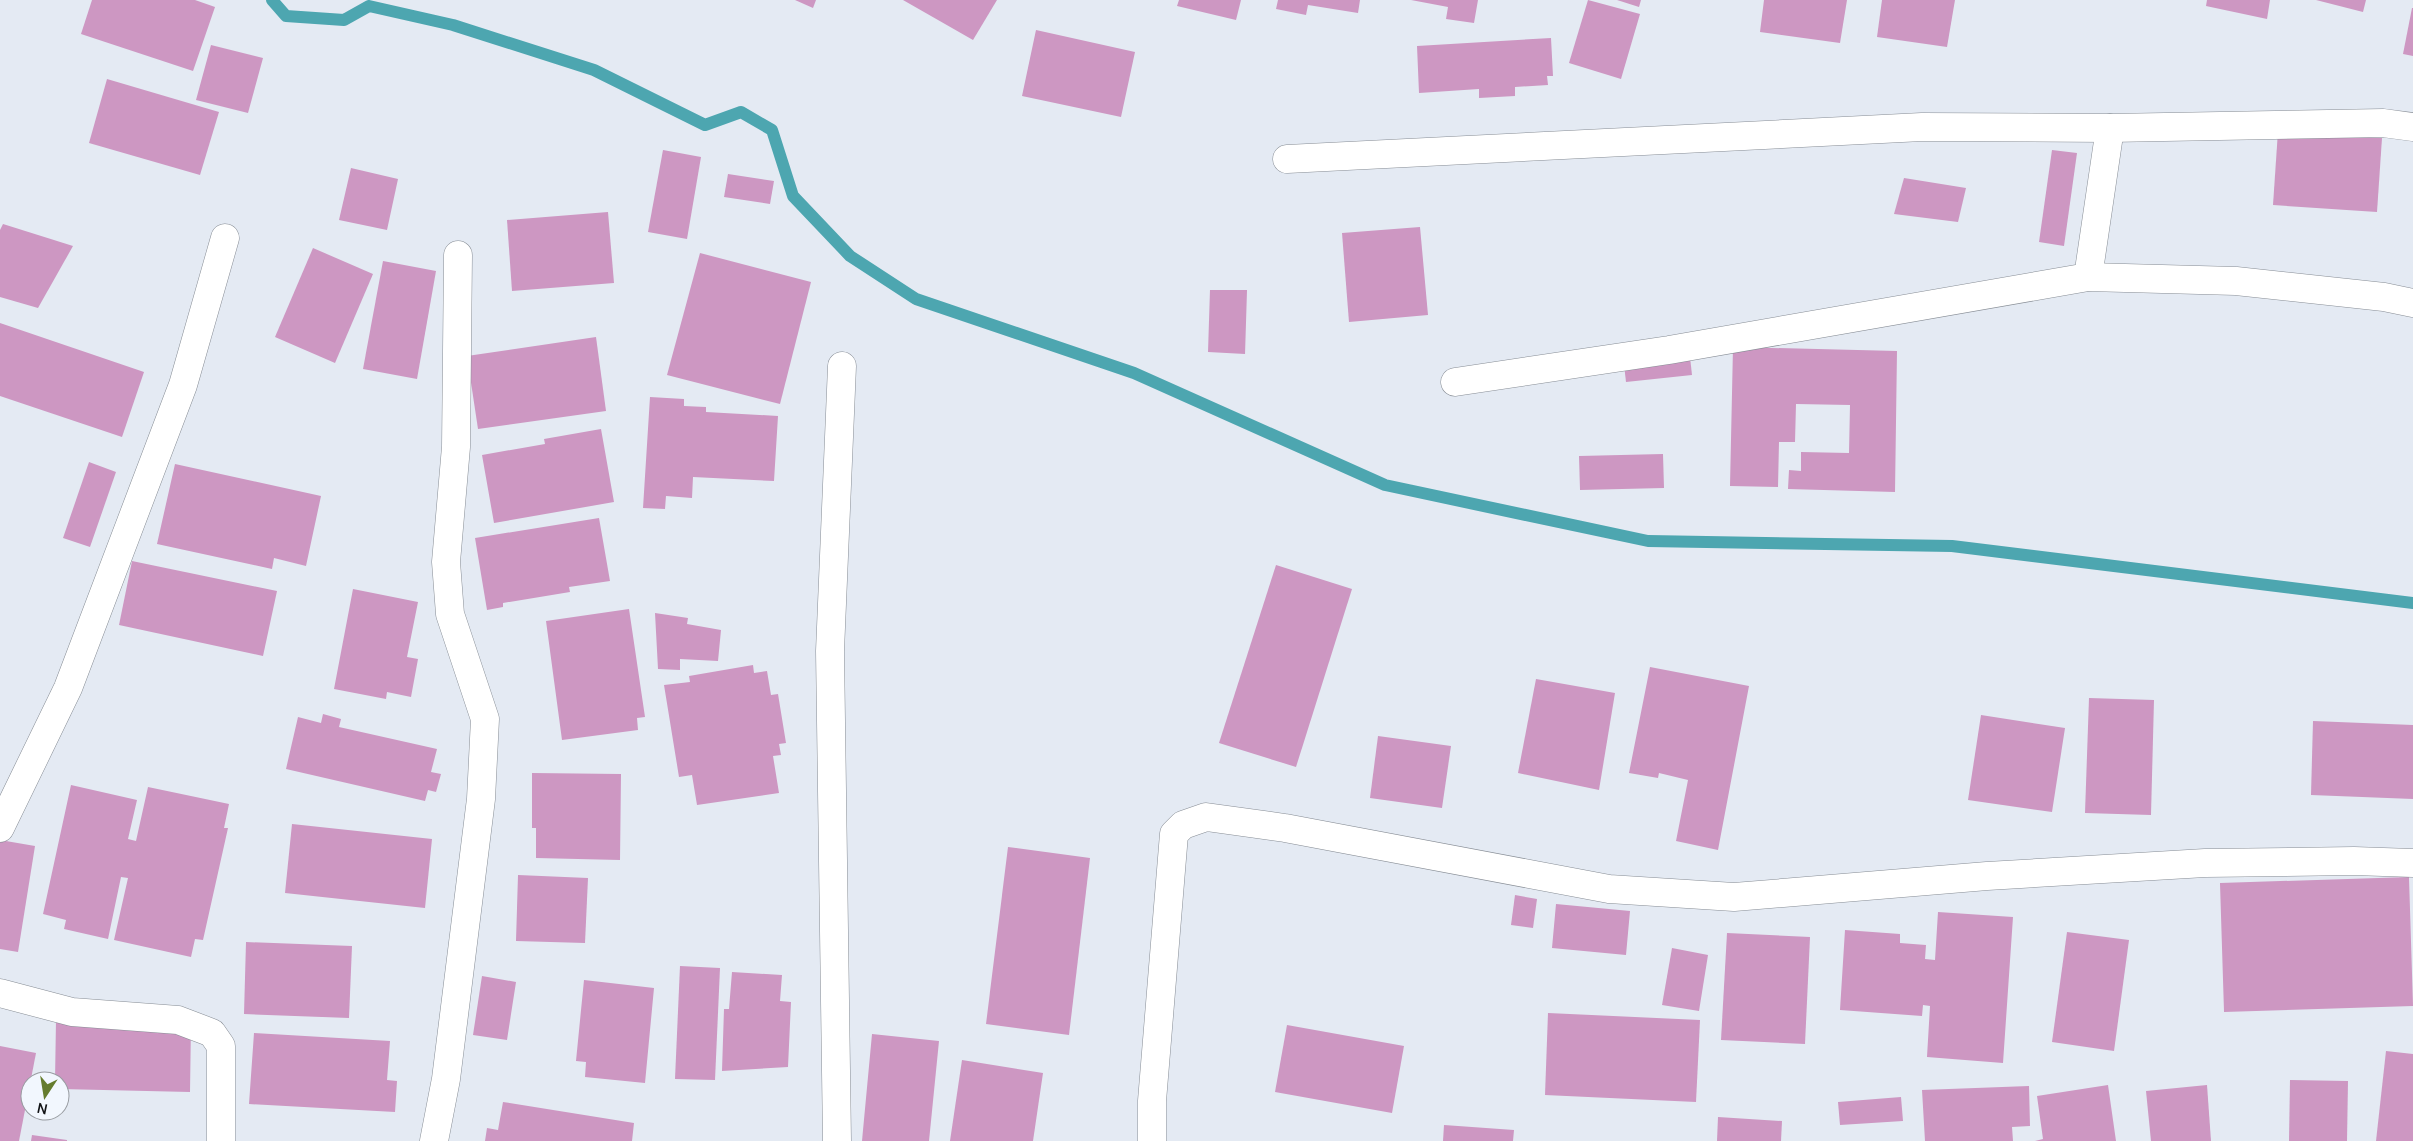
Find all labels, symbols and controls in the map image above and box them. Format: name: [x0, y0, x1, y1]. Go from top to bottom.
north arrow: [20, 1071, 70, 1121]
text: N: [35, 1099, 49, 1120]

